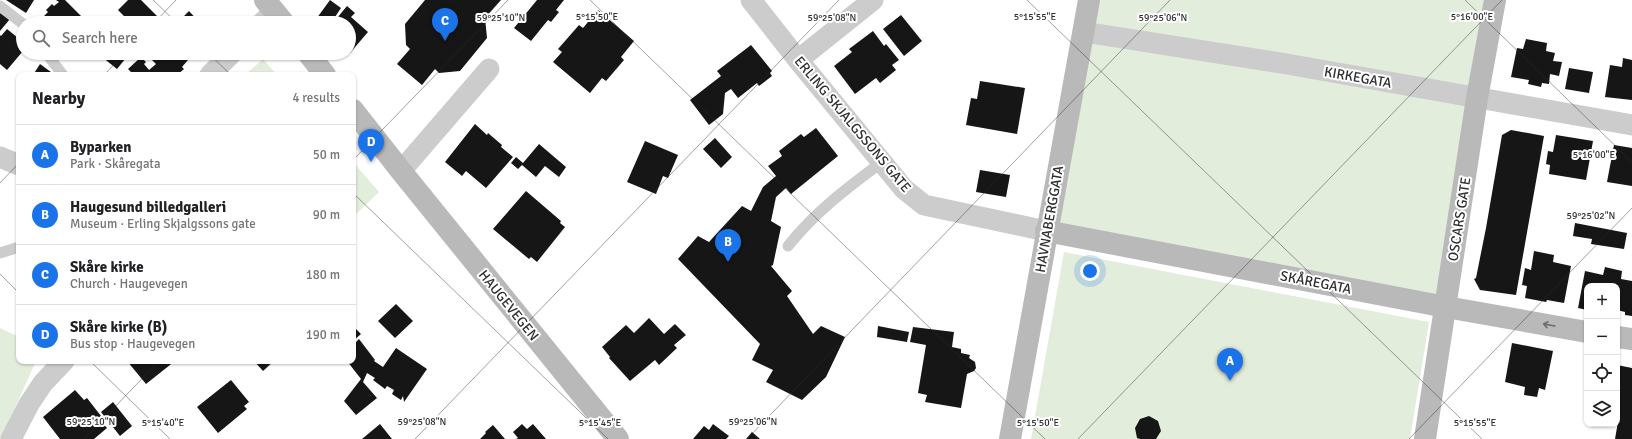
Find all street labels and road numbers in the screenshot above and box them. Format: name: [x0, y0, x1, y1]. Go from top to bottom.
street label: ERLING SKJALGSSONS GATE: [791, 53, 915, 196]
street label: KIRKEGATA: [1323, 63, 1393, 92]
street label: HAVNABERGGATA: [1032, 164, 1067, 274]
street label: OSCARS GATE: [1444, 176, 1475, 262]
street label: HAUGEVEGEN: [475, 266, 542, 344]
street label: SKÅREGATA: [1279, 267, 1353, 298]

